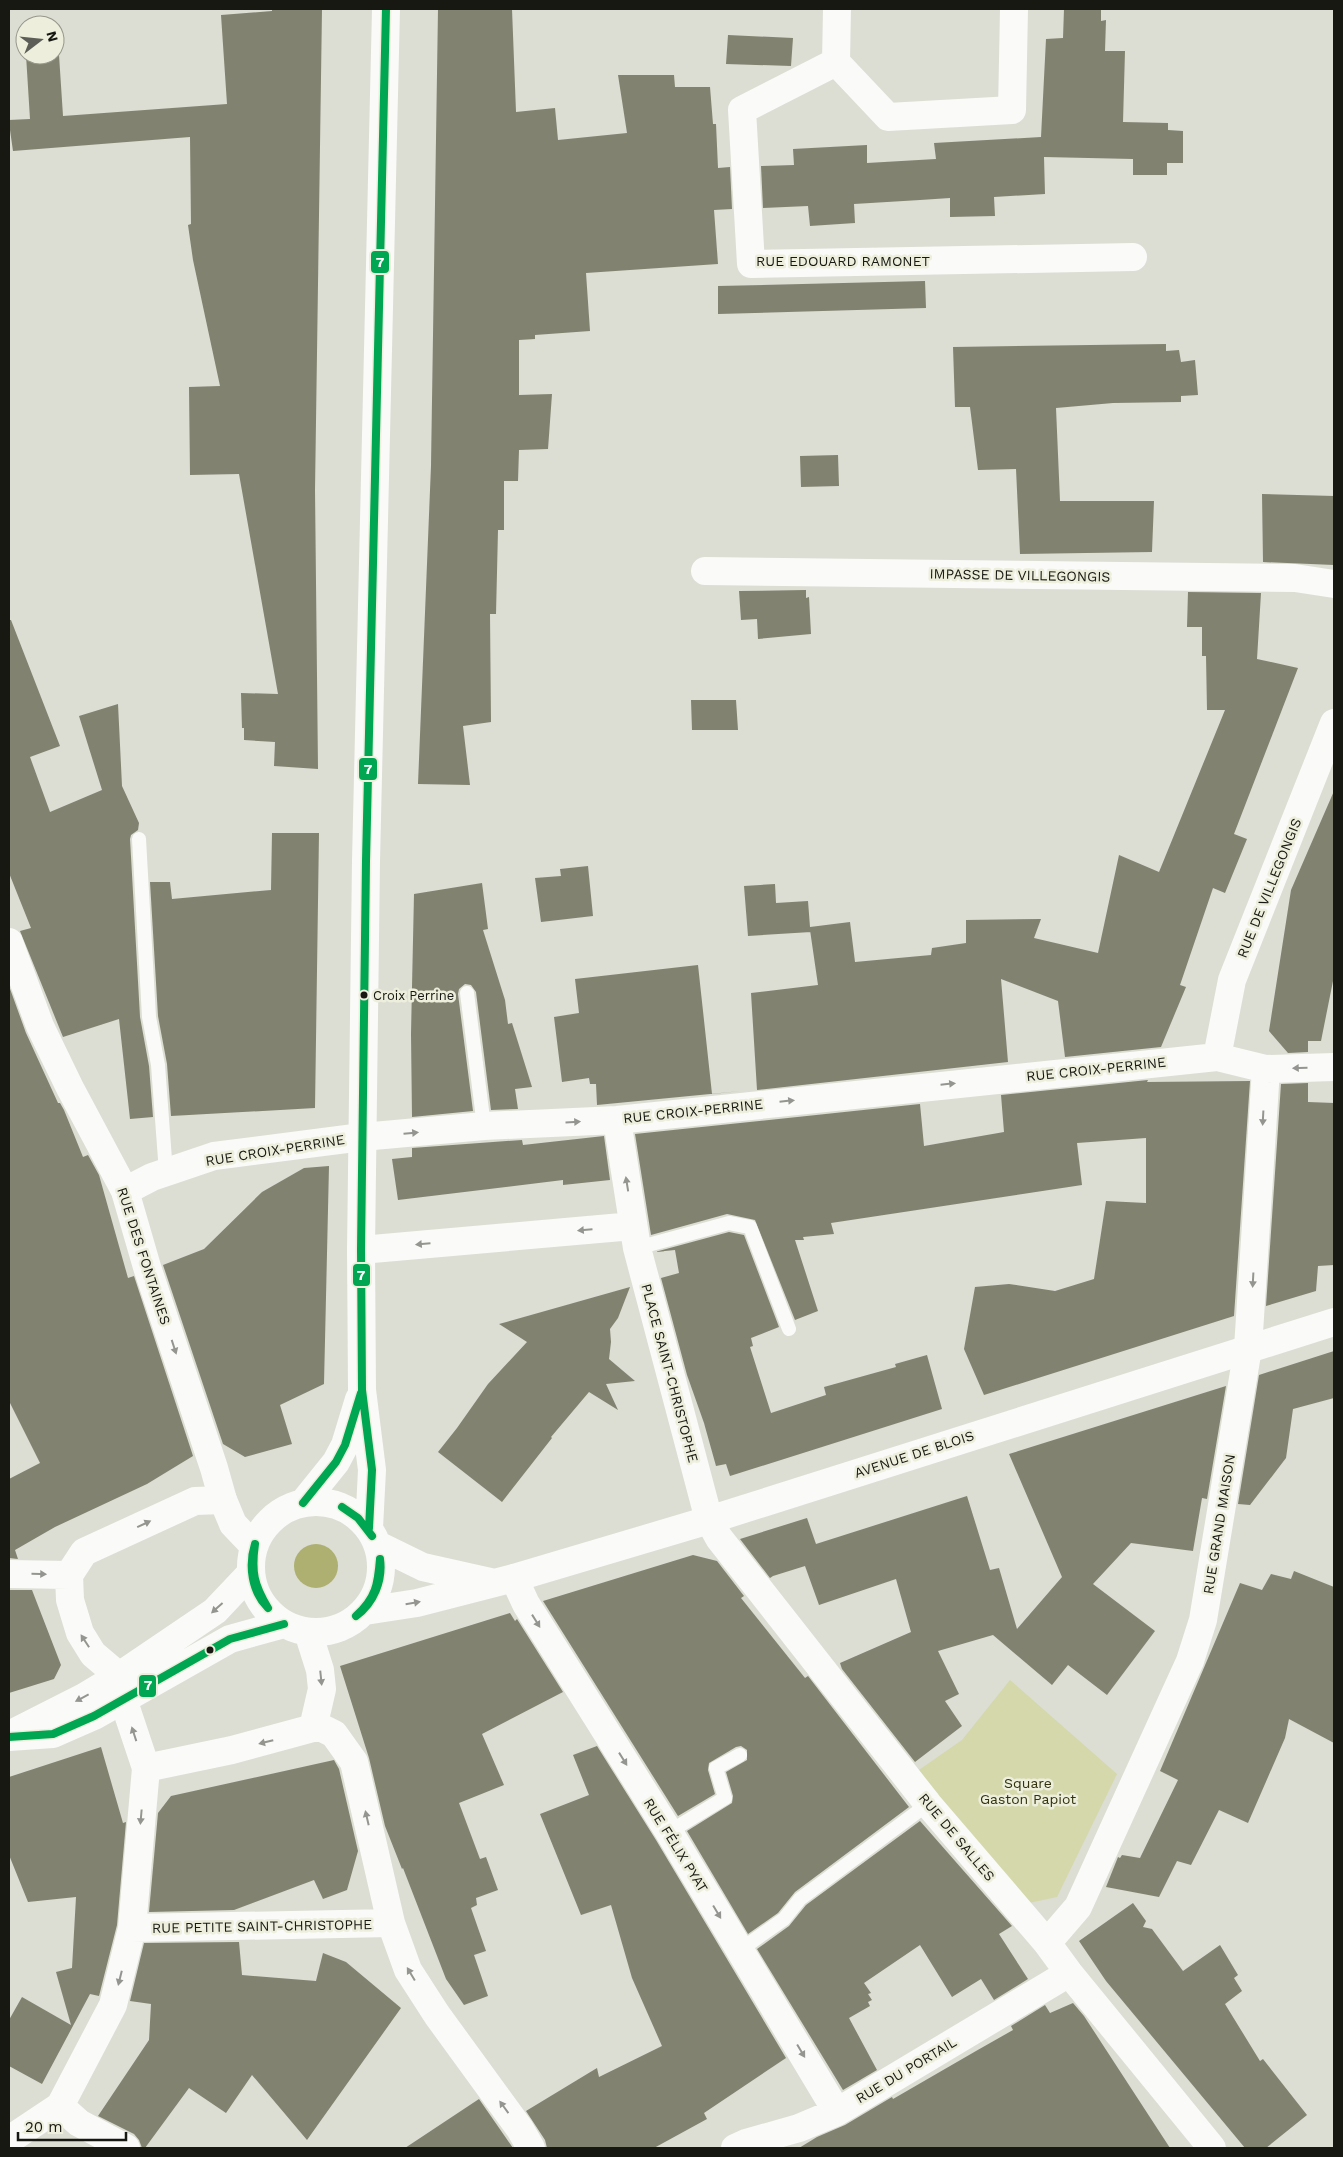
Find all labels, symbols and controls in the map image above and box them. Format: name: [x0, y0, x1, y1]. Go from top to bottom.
north arrow: [15, 15, 65, 65]
text: N: [43, 29, 62, 44]
line badge: 7: [370, 250, 390, 274]
street label: RUE EDOUARD RAMONET: [756, 253, 931, 269]
text: 7: [376, 254, 385, 270]
street label: IMPASSE DE VILLEGONGIS: [929, 565, 1111, 585]
line badge: 7: [358, 757, 378, 781]
text: 7: [364, 761, 373, 777]
street label: RUE DE VILLEGONGIS: [1234, 816, 1304, 960]
place label: Croix Perrine: [373, 988, 454, 1003]
marker: Croix Perrine: [359, 990, 369, 1000]
street label: RUE CROIX-PERRINE: [1025, 1054, 1167, 1084]
one-way arrow: [1292, 1064, 1308, 1072]
one-way arrow: [941, 1080, 957, 1088]
street label: RUE CROIX-PERRINE: [622, 1096, 764, 1126]
one-way arrow: [779, 1097, 795, 1105]
one-way arrow: [1258, 1110, 1266, 1126]
one-way arrow: [565, 1118, 581, 1126]
one-way arrow: [403, 1129, 419, 1137]
street label: RUE CROIX-PERRINE: [204, 1131, 346, 1169]
one-way arrow: [622, 1176, 630, 1192]
street label: RUE DES FONTAINES: [114, 1185, 174, 1327]
one-way arrow: [576, 1226, 592, 1234]
one-way arrow: [414, 1240, 430, 1248]
line badge: 7: [352, 1263, 371, 1287]
text: 7: [357, 1267, 366, 1283]
one-way arrow: [1249, 1272, 1257, 1288]
street label: PLACE SAINT-CHRISTOPHE: [638, 1282, 702, 1464]
one-way arrow: [171, 1339, 178, 1354]
street label: AVENUE DE BLOIS: [852, 1427, 976, 1481]
street label: RUE GRAND MAISON: [1200, 1453, 1238, 1595]
one-way arrow: [137, 1520, 151, 1528]
one-way arrow: [31, 1570, 47, 1578]
one-way arrow: [405, 1599, 421, 1607]
one-way arrow: [212, 1602, 224, 1614]
one-way arrow: [532, 1615, 541, 1628]
one-way arrow: [80, 1634, 90, 1648]
unlabelled marker: [205, 1645, 215, 1655]
one-way arrow: [317, 1671, 325, 1687]
line badge: 7: [138, 1674, 157, 1698]
text: 7: [144, 1677, 153, 1693]
one-way arrow: [75, 1694, 89, 1702]
one-way arrow: [130, 1726, 138, 1741]
one-way arrow: [259, 1738, 274, 1746]
one-way arrow: [618, 1752, 627, 1766]
park label: Square Gaston Papiot: [980, 1775, 1076, 1807]
street label: RUE DE SALLES: [916, 1790, 998, 1884]
street label: RUE FÉLIX PYAT: [641, 1795, 712, 1895]
one-way arrow: [137, 1809, 145, 1825]
one-way arrow: [363, 1811, 371, 1826]
one-way arrow: [713, 1906, 722, 1919]
street label: RUE PETITE SAINT-CHRISTOPHE: [152, 1916, 372, 1936]
one-way arrow: [407, 1968, 416, 1981]
one-way arrow: [116, 1970, 124, 1985]
street label: RUE DU PORTAIL: [853, 2034, 959, 2106]
one-way arrow: [797, 2045, 806, 2058]
one-way arrow: [499, 2101, 509, 2114]
scale bar: [18, 2110, 125, 2142]
text: 20 m: [25, 2118, 63, 2136]

